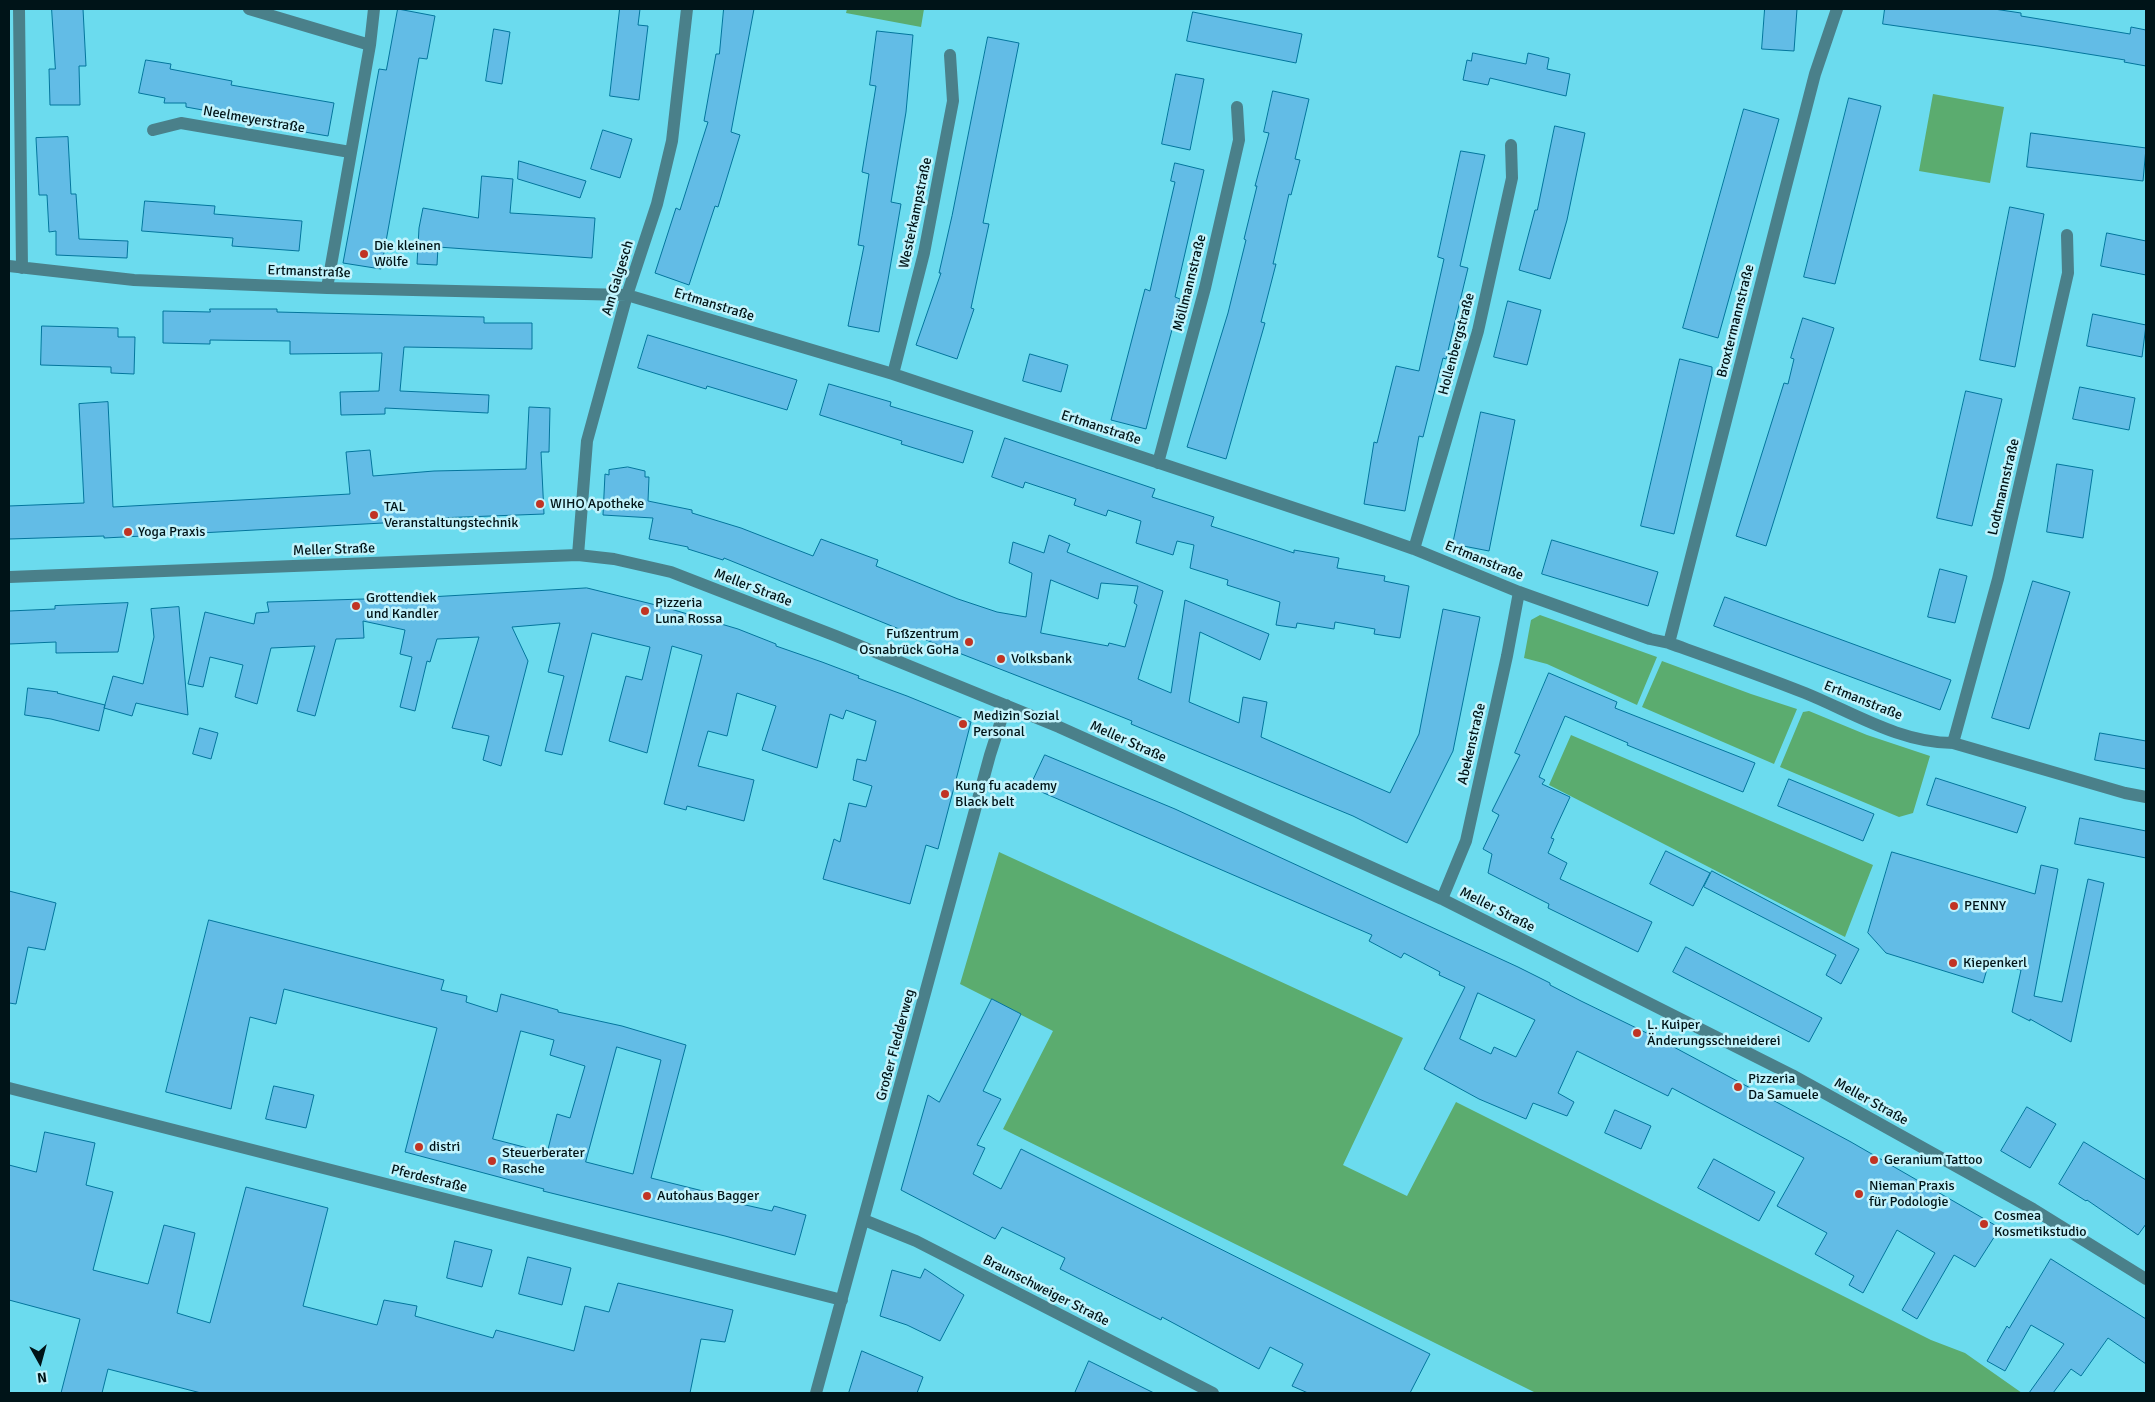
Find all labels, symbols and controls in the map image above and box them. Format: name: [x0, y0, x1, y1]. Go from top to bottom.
street label: Neelmeyerstraße: [202, 103, 306, 137]
street label: Westerkampstraße: [896, 156, 936, 270]
street label: Möllmannstraße: [1170, 233, 1210, 333]
place label: Die kleinen Wölfe: [374, 238, 441, 270]
street label: Am Galgesch: [599, 238, 637, 318]
marker: Die kleinen Wölfe: [358, 248, 370, 260]
street label: Ertmanstraße: [267, 262, 351, 282]
street label: Broxtermannstraße: [1714, 263, 1758, 379]
street label: Ertmanstraße: [672, 285, 756, 325]
street label: Hollenbergstraße: [1435, 291, 1479, 397]
street label: Ertmanstraße: [1059, 407, 1143, 449]
street label: Lodtmannstraße: [1985, 437, 2023, 537]
place label: WIHO Apotheke: [550, 496, 644, 512]
marker: WIHO Apotheke: [534, 498, 546, 510]
place label: TAL Veranstaltungstechnik: [384, 499, 518, 532]
marker: TAL Veranstaltungstechnik: [368, 509, 380, 521]
place label: Yoga Praxis: [138, 524, 205, 540]
marker: Yoga Praxis: [122, 526, 134, 538]
street label: Ertmanstraße: [1442, 538, 1526, 584]
street label: Meller Straße: [293, 540, 375, 560]
street label: Meller Straße: [712, 565, 794, 611]
place label: Grottendiek und Kandler: [366, 590, 438, 622]
place label: Pizzeria Luna Rossa: [655, 595, 722, 628]
marker: Grottendiek und Kandler: [350, 600, 362, 612]
marker: Pizzeria Luna Rossa: [639, 605, 651, 617]
place label: Fußzentrum Osnabrück GoHa: [859, 626, 959, 658]
marker: Fußzentrum Osnabrück GoHa: [963, 636, 975, 648]
place label: Volksbank: [1011, 651, 1072, 667]
marker: Volksbank: [995, 653, 1007, 665]
street label: Ertmanstraße: [1821, 678, 1905, 724]
street label: Abekenstraße: [1454, 702, 1490, 786]
place label: Medizin Sozial Personal: [973, 708, 1059, 740]
marker: Medizin Sozial Personal: [957, 718, 969, 730]
street label: Meller Straße: [1087, 718, 1169, 766]
place label: Kung fu academy Black belt: [955, 778, 1057, 810]
marker: Kung fu academy Black belt: [939, 788, 951, 800]
street label: Meller Straße: [1457, 884, 1537, 936]
place label: PENNY: [1964, 898, 2006, 914]
marker: PENNY: [1948, 900, 1960, 912]
place label: Kiepenkerl: [1963, 955, 2027, 971]
marker: Kiepenkerl: [1947, 957, 1959, 969]
street label: Großer Fledderweg: [873, 987, 919, 1103]
place label: L. Kuiper Änderungsschneiderei: [1647, 1017, 1780, 1050]
marker: L. Kuiper Änderungsschneiderei: [1631, 1027, 1643, 1039]
place label: Pizzeria Da Samuele: [1748, 1071, 1819, 1104]
street label: Meller Straße: [1831, 1075, 1911, 1129]
marker: Pizzeria Da Samuele: [1732, 1081, 1744, 1093]
place label: distri: [429, 1139, 460, 1155]
marker: distri: [413, 1141, 425, 1153]
place label: Steuerberater Rasche: [502, 1145, 585, 1178]
place label: Geranium Tattoo: [1884, 1152, 1983, 1168]
marker: Geranium Tattoo: [1868, 1154, 1880, 1166]
marker: Steuerberater Rasche: [486, 1155, 498, 1167]
street label: Pferdestraße: [389, 1161, 469, 1197]
place label: Nieman Praxis für Podologie: [1869, 1178, 1955, 1210]
place label: Autohaus Bagger: [657, 1188, 759, 1204]
marker: Nieman Praxis für Podologie: [1853, 1188, 1865, 1200]
marker: Autohaus Bagger: [641, 1190, 653, 1202]
place label: Cosmea Kosmetikstudio: [1994, 1208, 2087, 1240]
marker: Cosmea Kosmetikstudio: [1978, 1218, 1990, 1230]
street label: Braunschweiger Straße: [980, 1252, 1112, 1330]
north arrow: [15, 1337, 65, 1387]
text: N: [36, 1368, 48, 1386]

